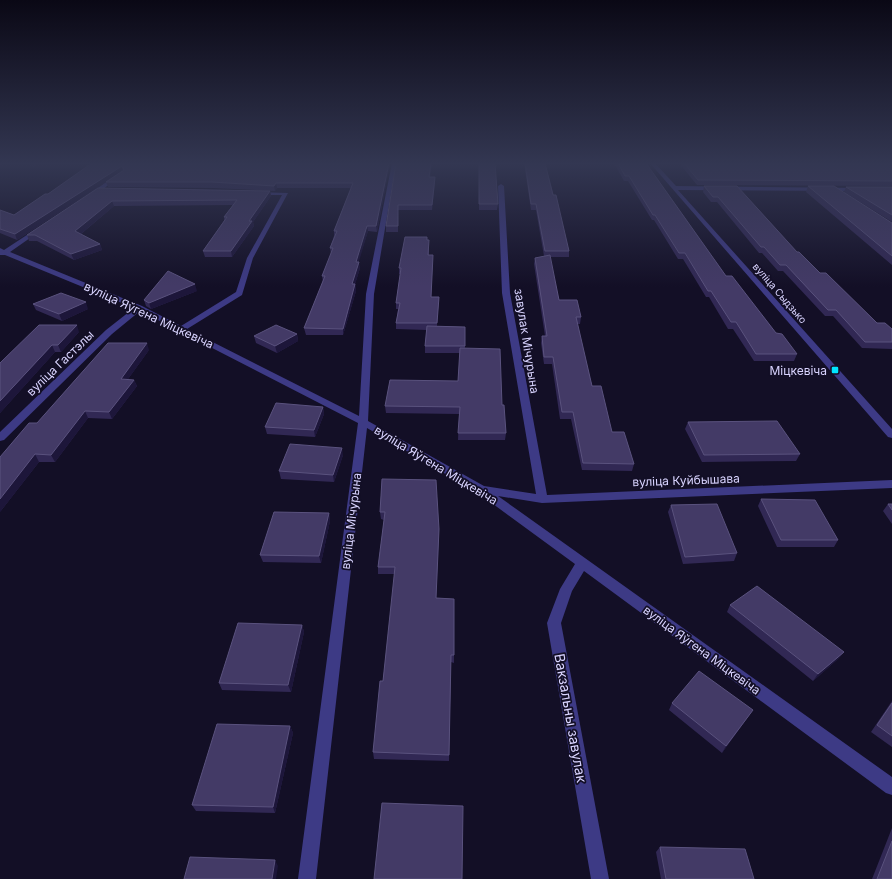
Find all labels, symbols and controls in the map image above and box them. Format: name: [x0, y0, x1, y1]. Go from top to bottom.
street label: вуліца Сыдзько: [751, 260, 809, 326]
street label: вуліца Яўгена Міцкевіча: [82, 278, 216, 352]
street label: завулак Мічурына: [511, 287, 543, 395]
street label: вуліца Гастэлы: [23, 327, 97, 399]
place label: Міцкевіча: [770, 363, 827, 378]
marker: Міцкевіча: [830, 365, 840, 375]
street label: вуліца Яўгена Міцкевіча: [372, 422, 500, 508]
street label: вуліца Куйбышава: [632, 471, 740, 489]
street label: вуліца Мічурына: [338, 472, 364, 570]
street label: вуліца Яўгена Міцкевіча: [640, 602, 764, 698]
street label: Вакзальны завулак: [551, 652, 591, 784]

